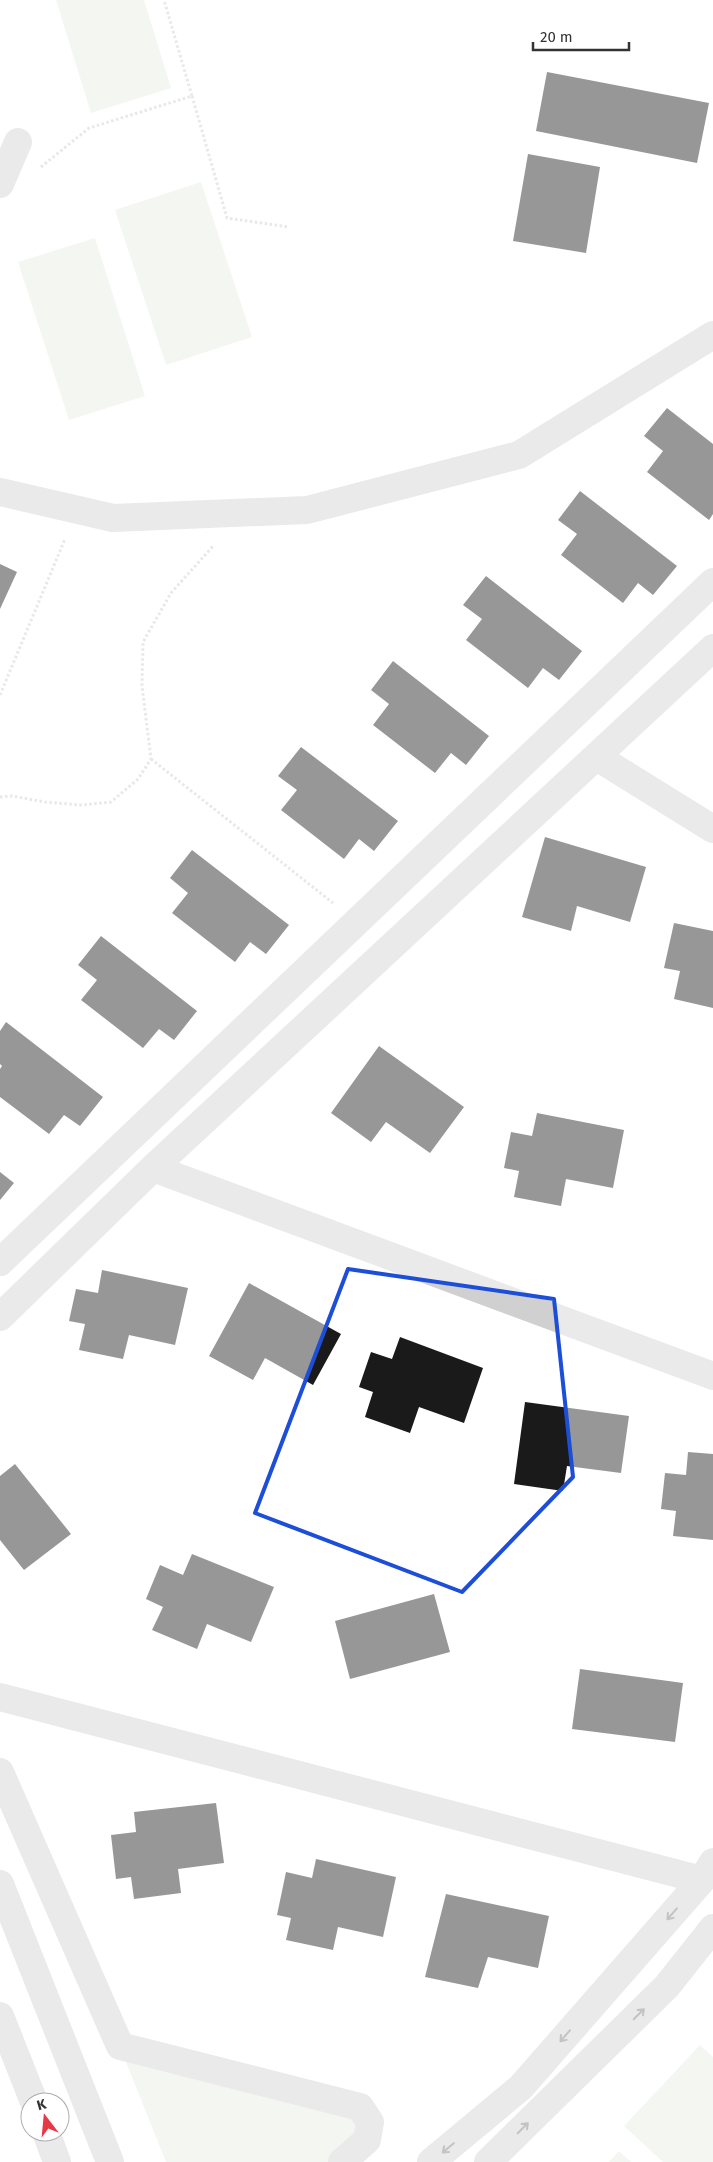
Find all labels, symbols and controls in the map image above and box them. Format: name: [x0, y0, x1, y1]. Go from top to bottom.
scale bar: [533, 20, 629, 52]
text: 20 m: [540, 28, 573, 46]
one-way arrow: [667, 1907, 678, 1920]
one-way arrow: [633, 2007, 645, 2020]
one-way arrow: [559, 2030, 571, 2043]
north arrow: [20, 2092, 70, 2142]
text: K: [35, 2095, 49, 2114]
one-way arrow: [517, 2122, 529, 2134]
one-way arrow: [442, 2142, 455, 2153]

